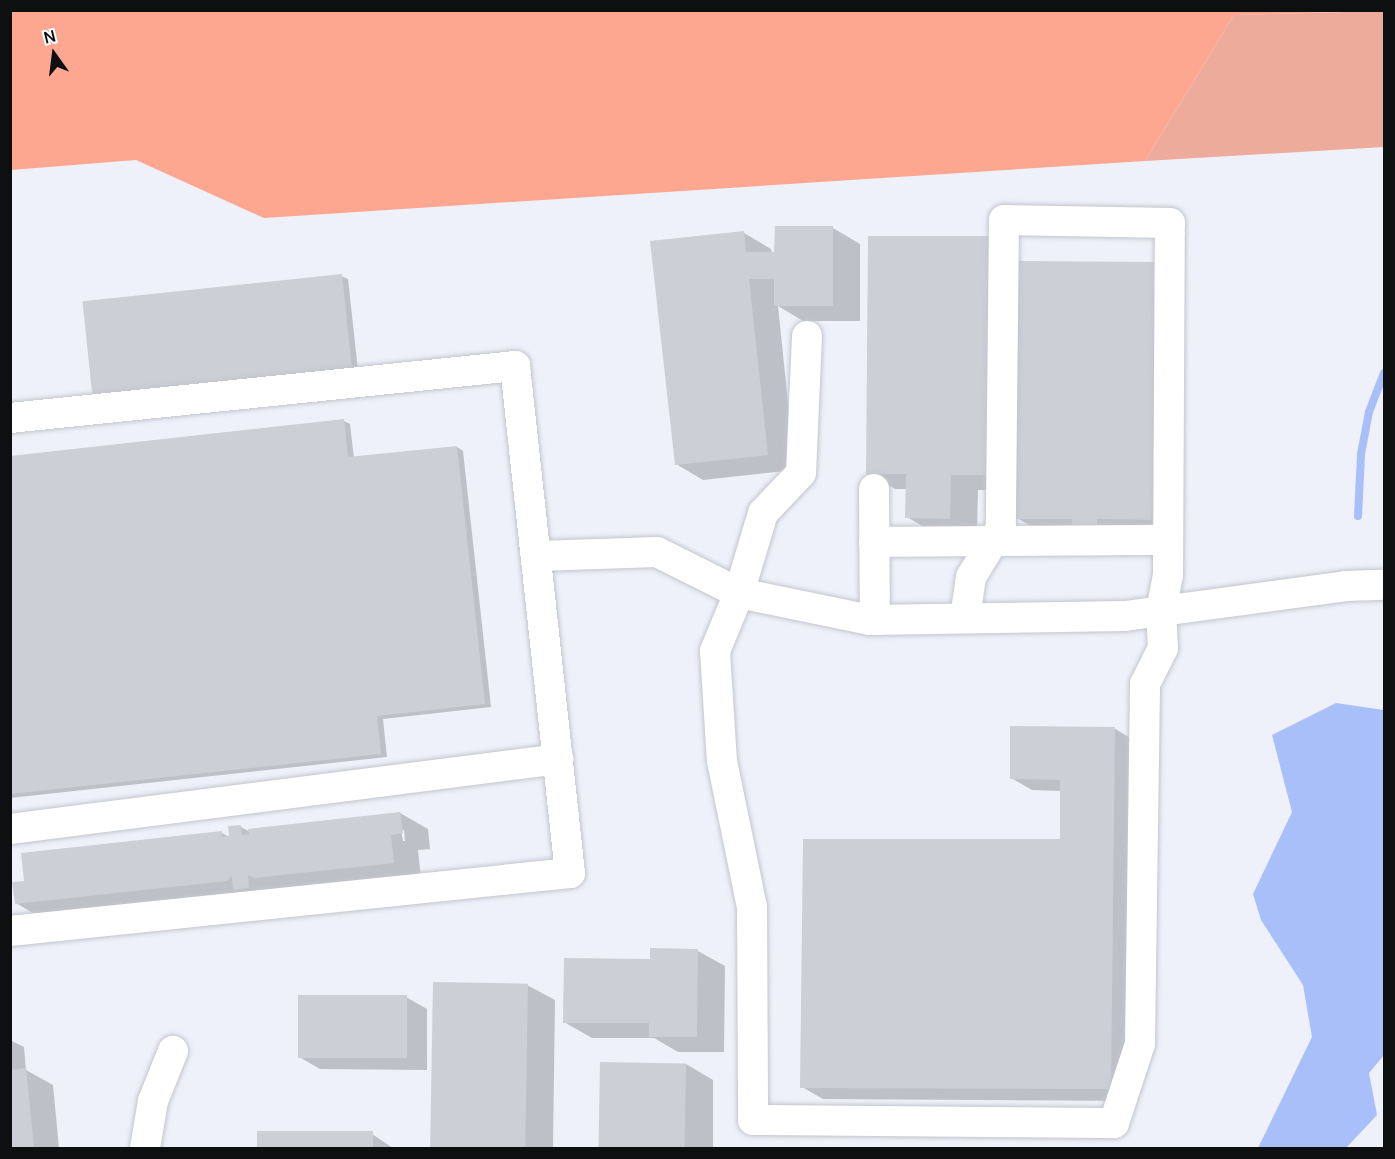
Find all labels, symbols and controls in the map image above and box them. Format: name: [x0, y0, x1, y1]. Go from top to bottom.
north arrow: [24, 24, 84, 84]
text: N: [41, 24, 58, 49]

